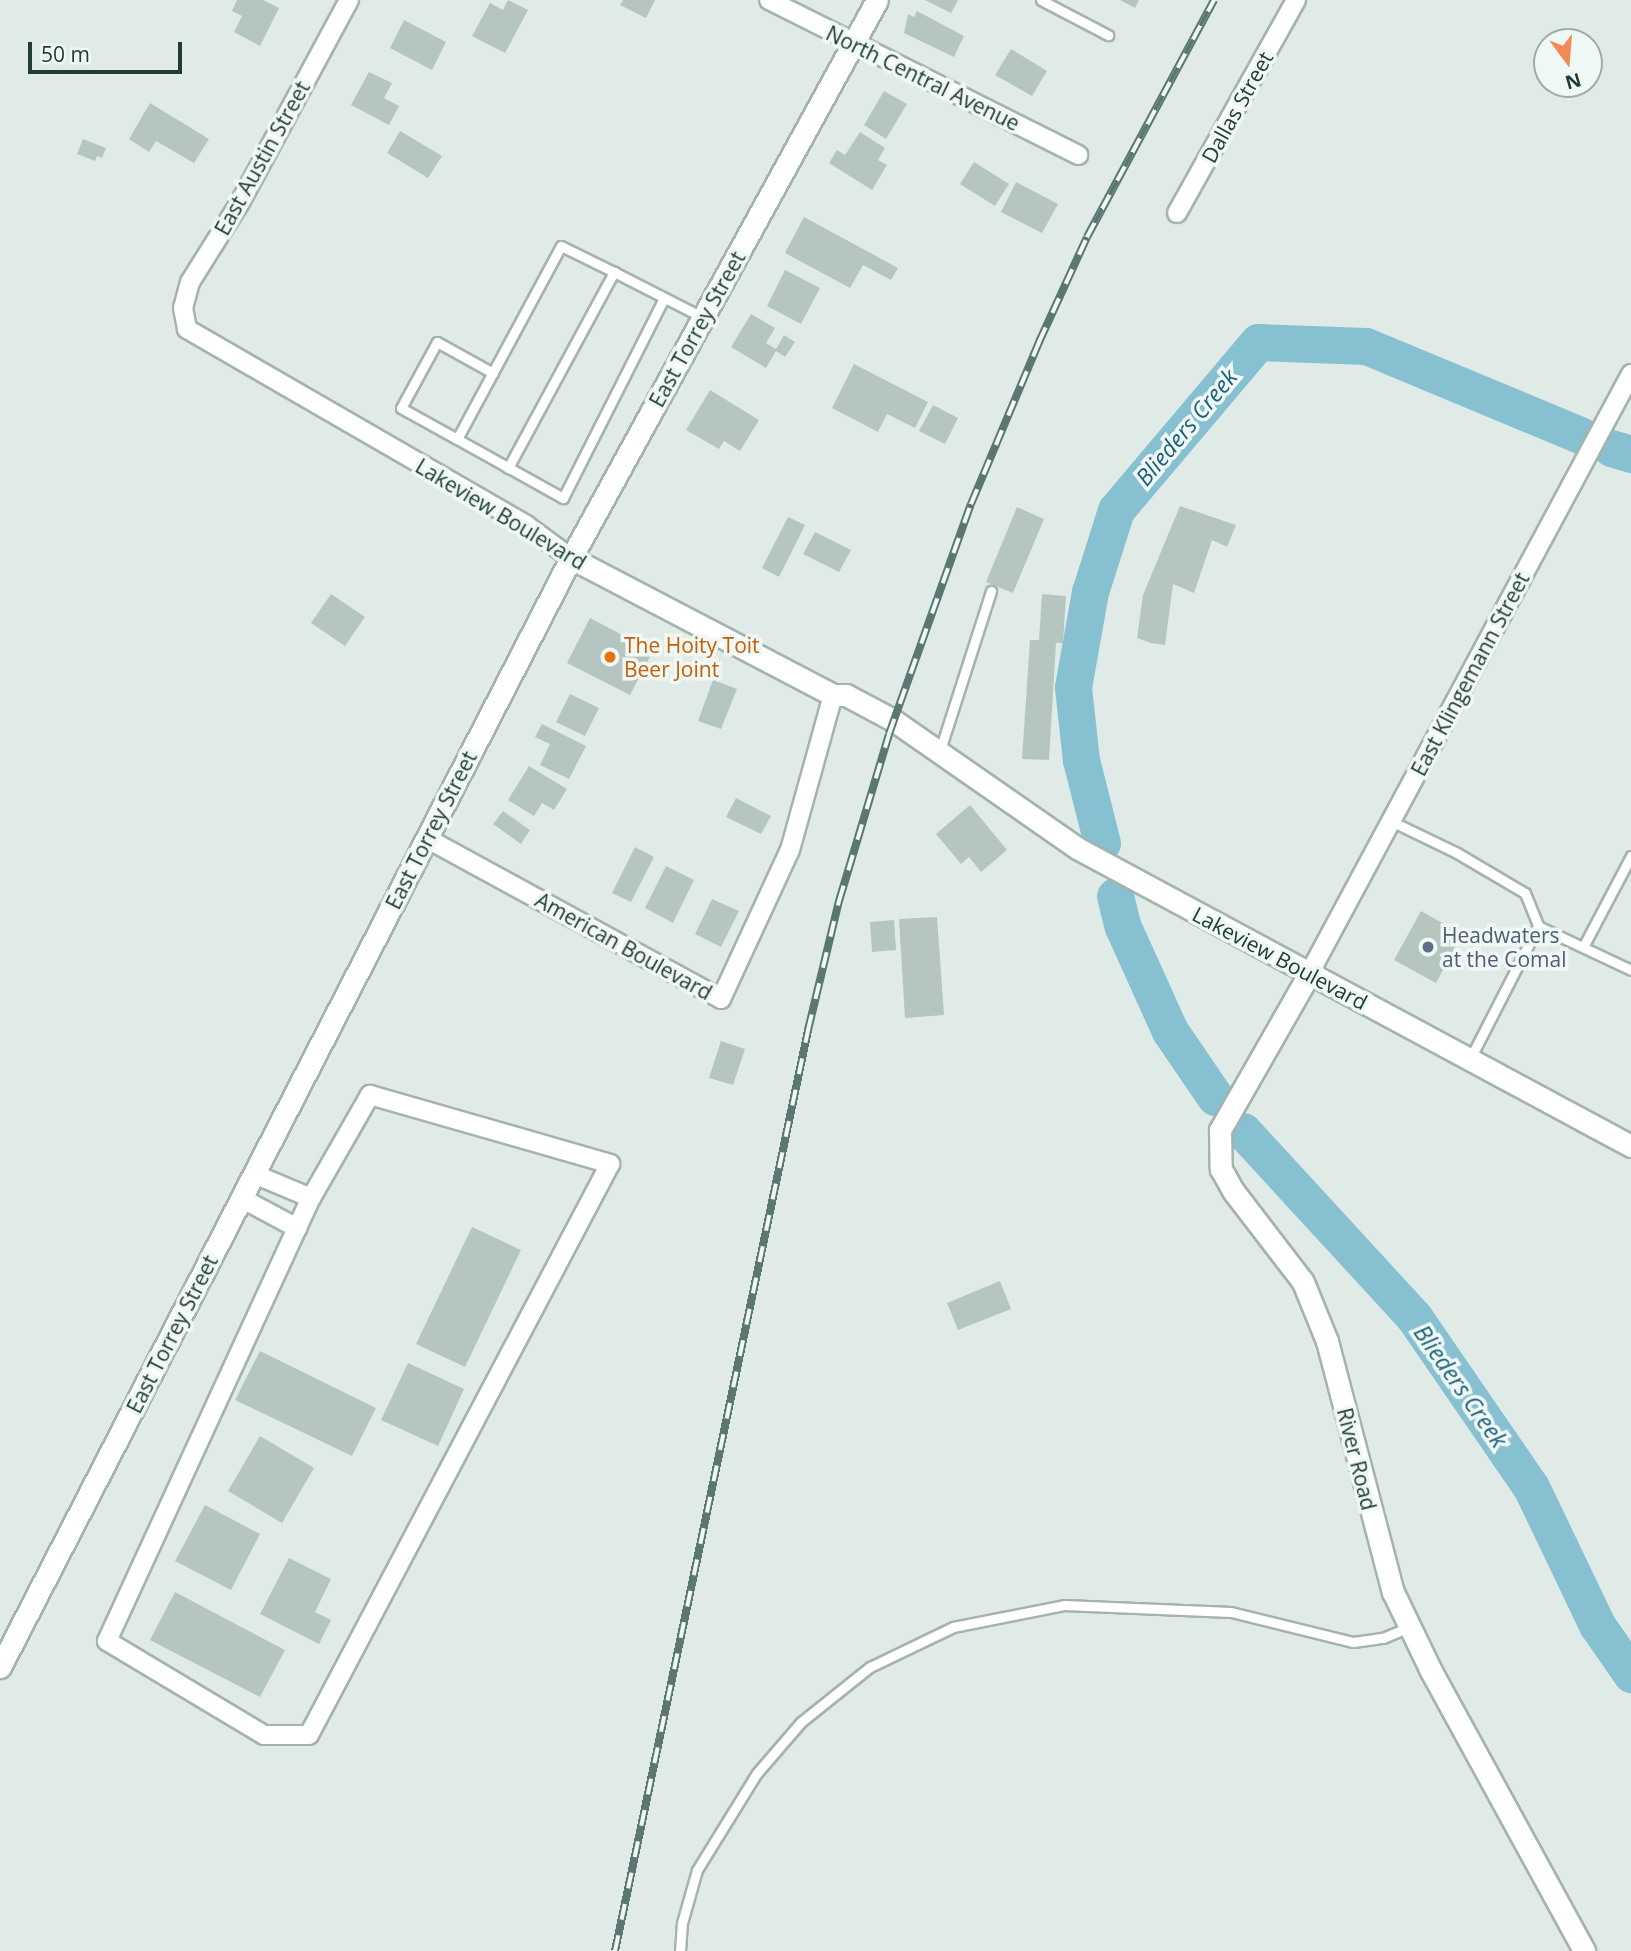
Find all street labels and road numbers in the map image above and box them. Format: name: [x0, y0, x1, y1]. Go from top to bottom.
street label: North Central Avenue: [822, 20, 1024, 136]
street label: Dallas Street: [1196, 47, 1278, 167]
street label: East Austin Street: [209, 77, 315, 239]
street label: East Torrey Street: [644, 247, 750, 411]
street label: Lakeview Boulevard: [411, 453, 591, 575]
street label: East Klingemann Street: [1406, 568, 1534, 780]
street label: East Torrey Street: [380, 747, 482, 913]
street label: American Boulevard: [531, 887, 717, 1005]
street label: Lakeview Boulevard: [1188, 901, 1372, 1015]
street label: East Torrey Street: [121, 1251, 223, 1417]
street label: River Road: [1332, 1405, 1382, 1513]

